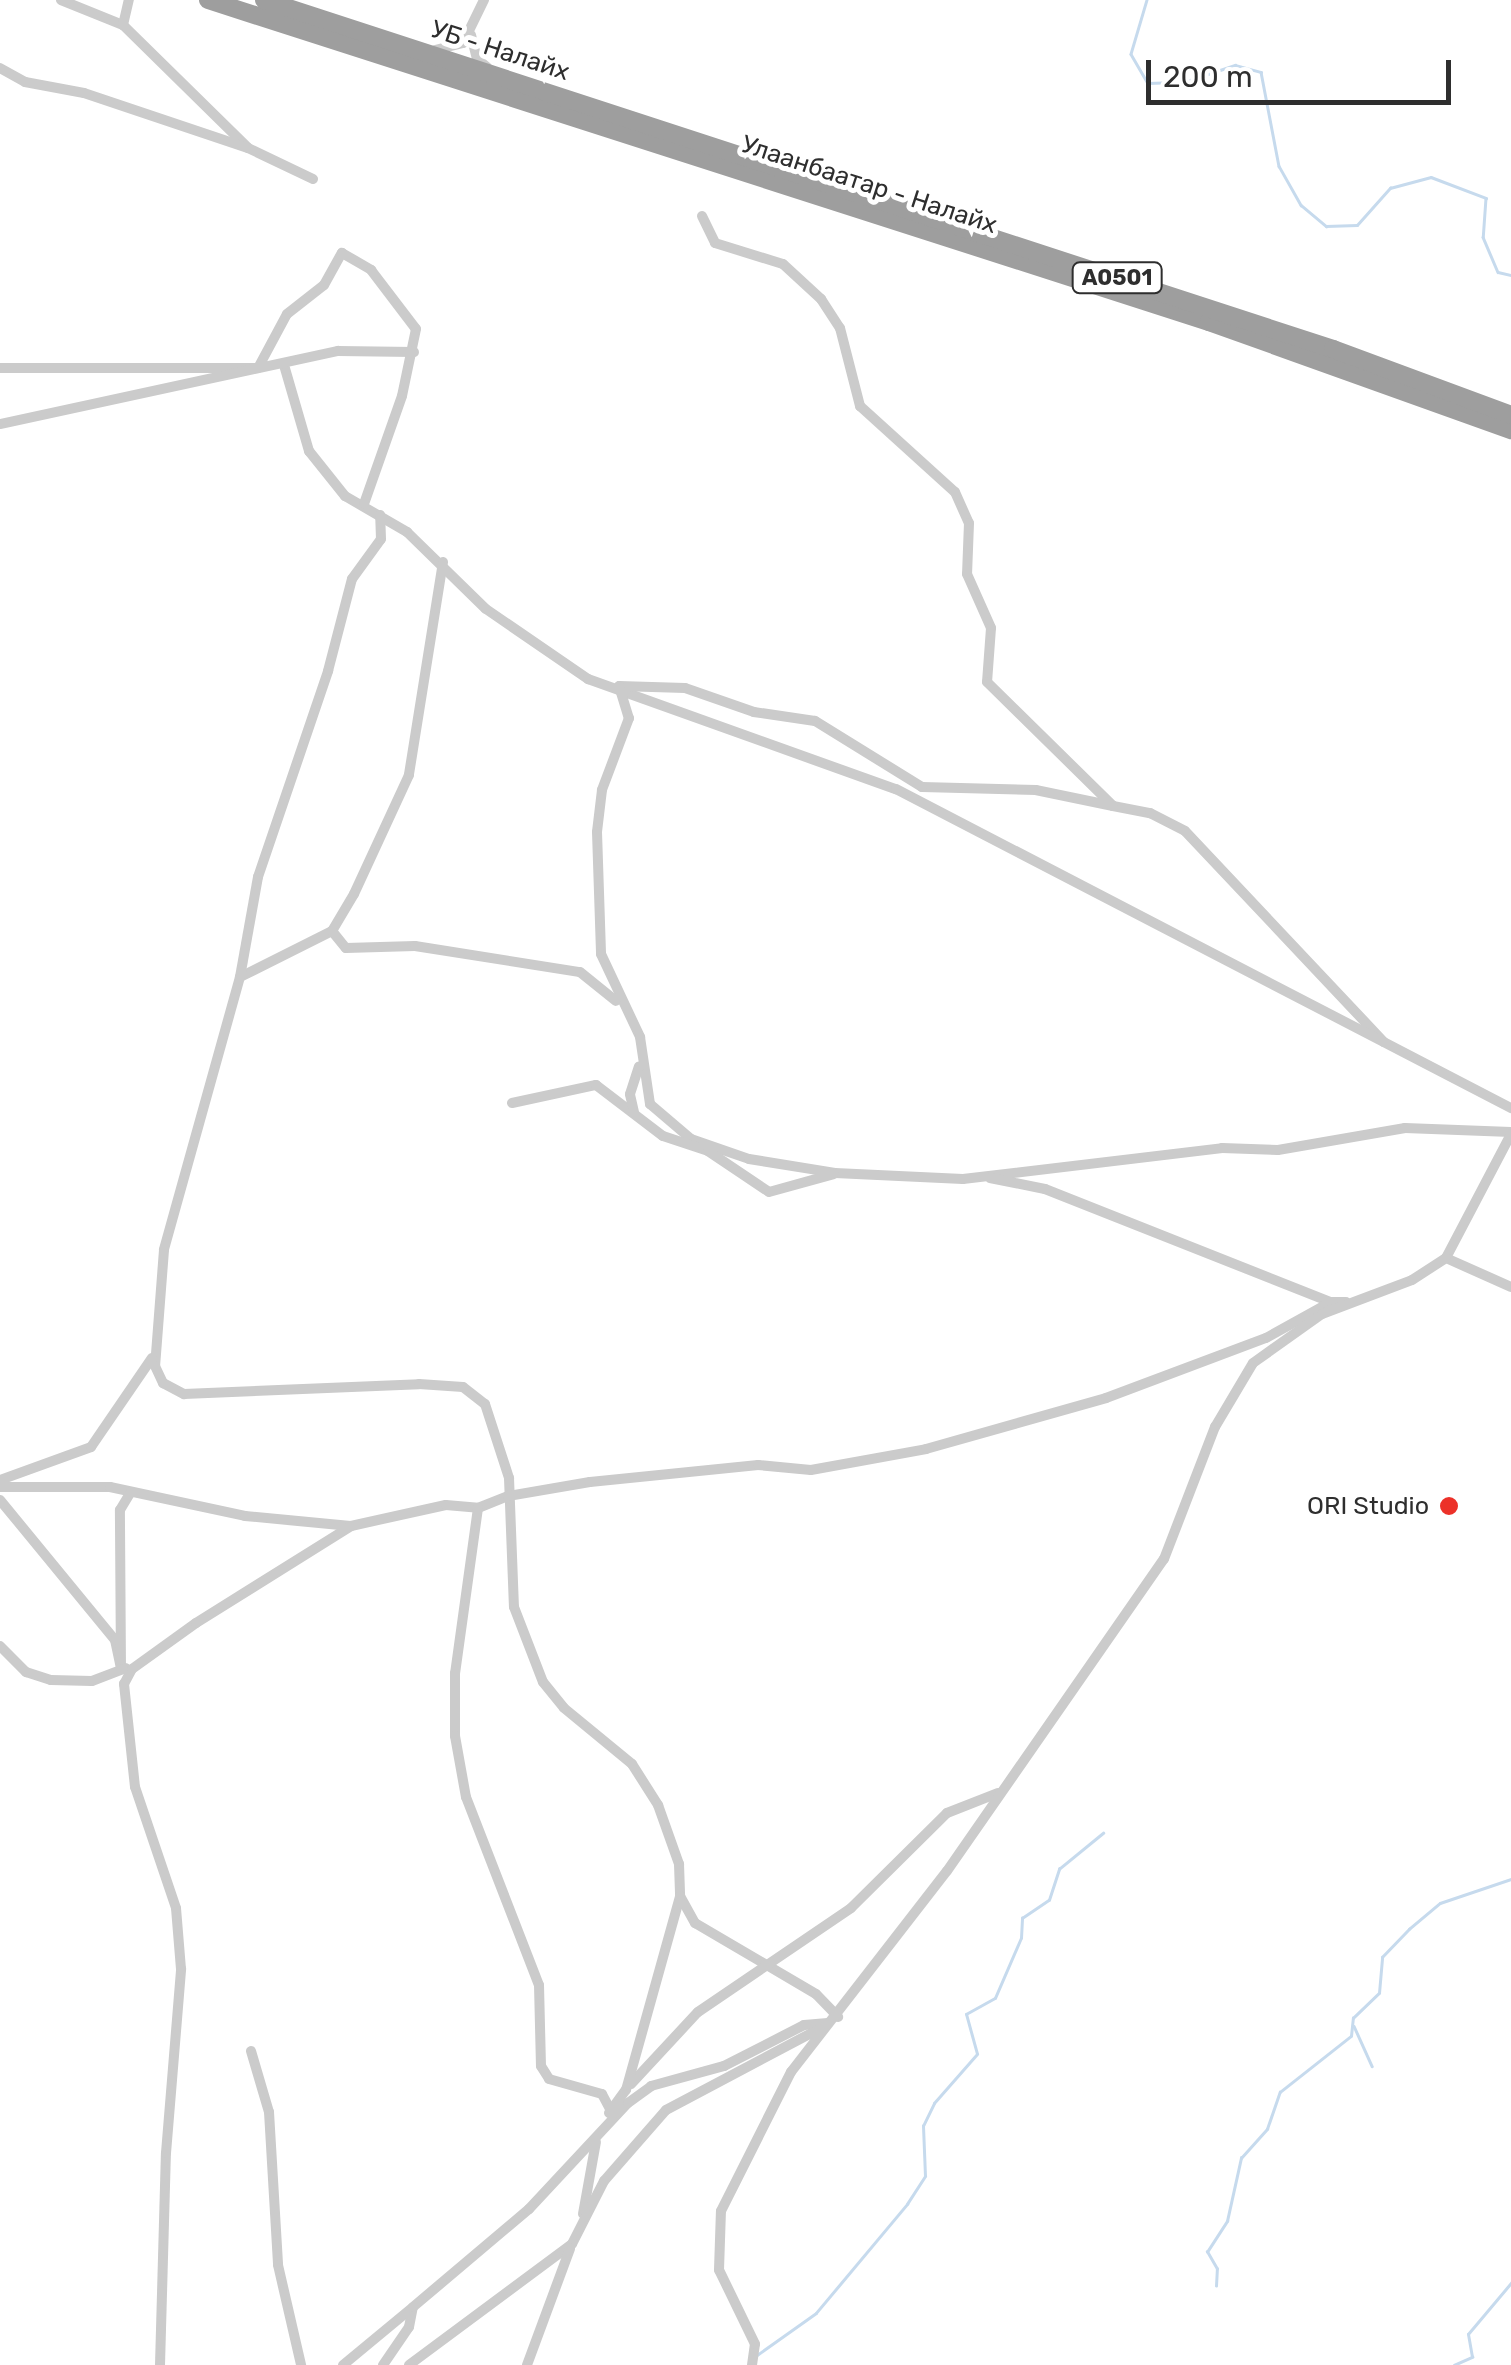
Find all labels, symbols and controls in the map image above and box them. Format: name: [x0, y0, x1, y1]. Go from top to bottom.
street label: УБ - Налайх: [427, 15, 573, 87]
scale bar: [1151, 40, 1456, 102]
text: 200 m: [1163, 59, 1253, 95]
street label: Улаанбаатар - Налайх: [738, 130, 1000, 240]
road number: A0501: [1070, 261, 1164, 295]
place label: ORI Studio: [1307, 1491, 1429, 1521]
marker: ORI Studio: [1438, 1495, 1460, 1517]

